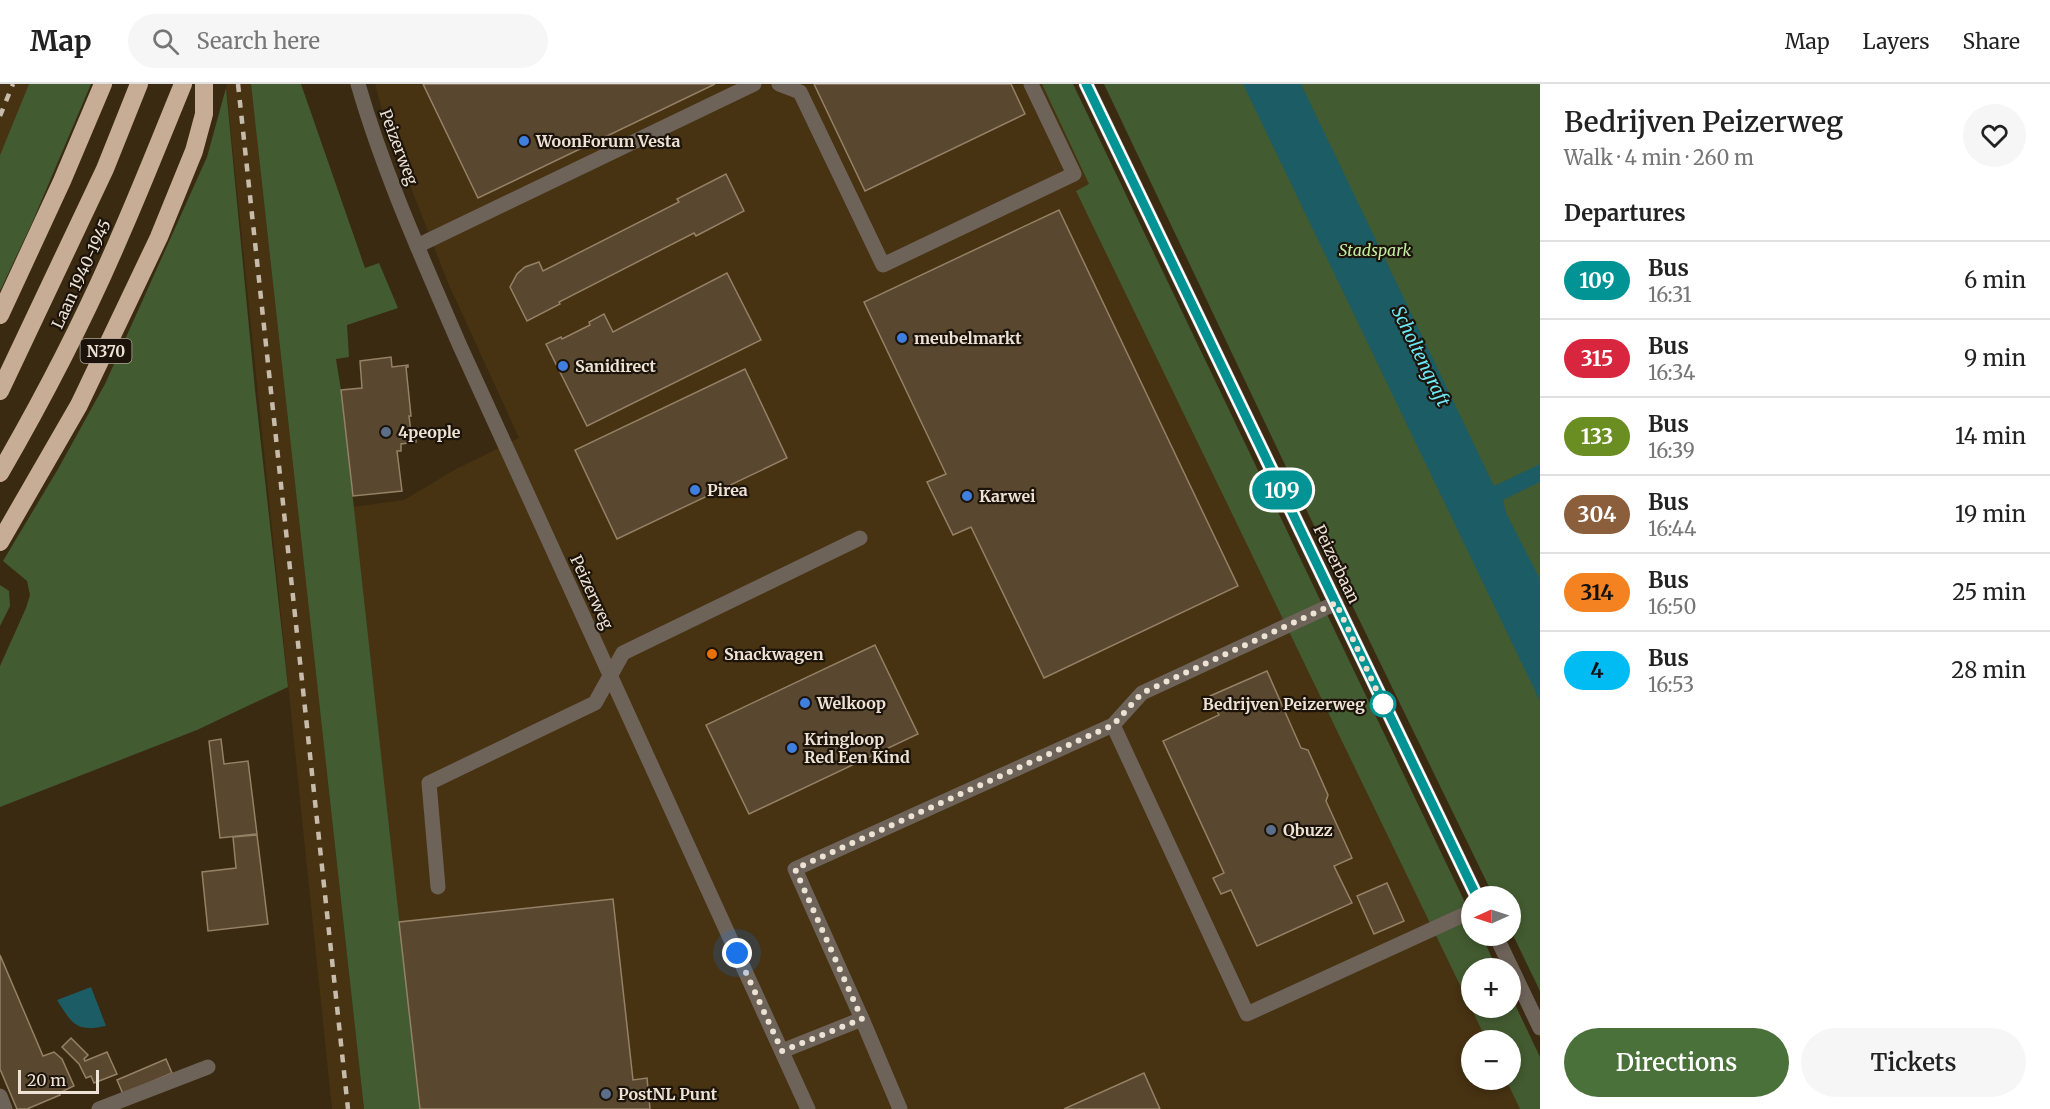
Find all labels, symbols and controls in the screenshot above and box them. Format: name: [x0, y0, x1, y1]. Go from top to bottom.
search box: [128, 14, 548, 68]
text: Map: [30, 23, 92, 59]
icon: search: [149, 25, 182, 58]
text: Search here: [197, 27, 320, 55]
text: Map: [1785, 28, 1830, 55]
text: Layers: [1863, 28, 1930, 55]
text: Share: [1963, 28, 2020, 55]
text: Bedrijven Peizerweg: [1564, 104, 1843, 140]
button: heart: [1963, 104, 2026, 167]
street label: Peizerweg: [375, 106, 423, 188]
place label: WoonForum Vesta: [535, 131, 681, 151]
marker: WoonForum Vesta: [517, 134, 531, 148]
text: Walk · 4 min · 260 m: [1564, 145, 1754, 170]
text: Departures: [1564, 199, 1686, 227]
street label: Laan 1940-1945: [47, 216, 115, 332]
park label: Stadspark: [1339, 240, 1411, 260]
text: Bus: [1648, 254, 1689, 282]
text: 6 min: [1964, 266, 2026, 294]
text: 109: [1579, 267, 1615, 294]
text: 16:31: [1648, 282, 1692, 307]
water label: Scholtengraft: [1387, 302, 1456, 411]
place label: meubelmarkt: [914, 328, 1022, 348]
marker: meubelmarkt: [895, 331, 909, 345]
text: Bus: [1648, 332, 1689, 360]
road number: N370: [80, 339, 132, 363]
text: 9 min: [1964, 344, 2026, 372]
text: 315: [1581, 345, 1613, 372]
place label: Sanidirect: [575, 356, 657, 376]
marker: Sanidirect: [556, 359, 570, 373]
text: 16:34: [1648, 360, 1695, 385]
text: Bus: [1648, 410, 1689, 438]
place label: 4people: [398, 422, 461, 442]
text: 14 min: [1955, 422, 2026, 450]
text: 133: [1581, 423, 1613, 450]
marker: 4people: [379, 425, 393, 439]
text: 16:39: [1648, 438, 1695, 463]
line badge: 109: [1248, 470, 1316, 510]
text: 109: [1264, 477, 1300, 504]
place label: Pirea: [707, 480, 748, 500]
marker: Pirea: [688, 483, 702, 497]
place label: Karwei: [979, 486, 1036, 506]
text: Bus: [1648, 488, 1689, 516]
marker: Karwei: [960, 489, 974, 503]
text: 19 min: [1955, 500, 2026, 528]
text: 304: [1578, 501, 1616, 528]
text: 16:44: [1648, 516, 1696, 541]
street label: Peizerbaan: [1309, 521, 1365, 607]
street label: Peizerweg: [566, 552, 618, 633]
text: Bus: [1648, 566, 1689, 594]
text: 25 min: [1952, 578, 2026, 606]
text: 314: [1580, 579, 1614, 606]
text: 16:50: [1648, 594, 1696, 619]
place label: Snackwagen: [724, 644, 824, 664]
text: Bus: [1648, 644, 1689, 672]
marker: Snackwagen: [705, 647, 719, 661]
text: 28 min: [1951, 656, 2026, 684]
text: 4: [1590, 657, 1604, 684]
text: 16:53: [1648, 672, 1694, 697]
marker: Bedrijven Peizerweg: [1370, 691, 1396, 717]
place label: Welkoop: [816, 693, 886, 713]
place label: Bedrijven Peizerweg: [1202, 694, 1365, 714]
marker: Welkoop: [798, 696, 812, 710]
place label: Kringloop Red Een Kind: [804, 729, 910, 767]
marker: Kringloop Red Een Kind: [785, 741, 799, 755]
place label: Qbuzz: [1283, 820, 1333, 840]
marker: Qbuzz: [1264, 823, 1278, 837]
north arrow: [1461, 886, 1521, 946]
map controls: [1461, 886, 1521, 1090]
your location: [722, 938, 752, 968]
button: +: [1461, 958, 1521, 1018]
button: Directions: [1564, 1028, 1789, 1097]
button: Tickets: [1801, 1028, 2026, 1097]
button: −: [1461, 1030, 1521, 1090]
scale bar: [18, 1067, 99, 1094]
text: 20 m: [27, 1070, 66, 1090]
place label: PostNL Punt: [618, 1084, 718, 1104]
marker: PostNL Punt: [599, 1087, 613, 1101]

